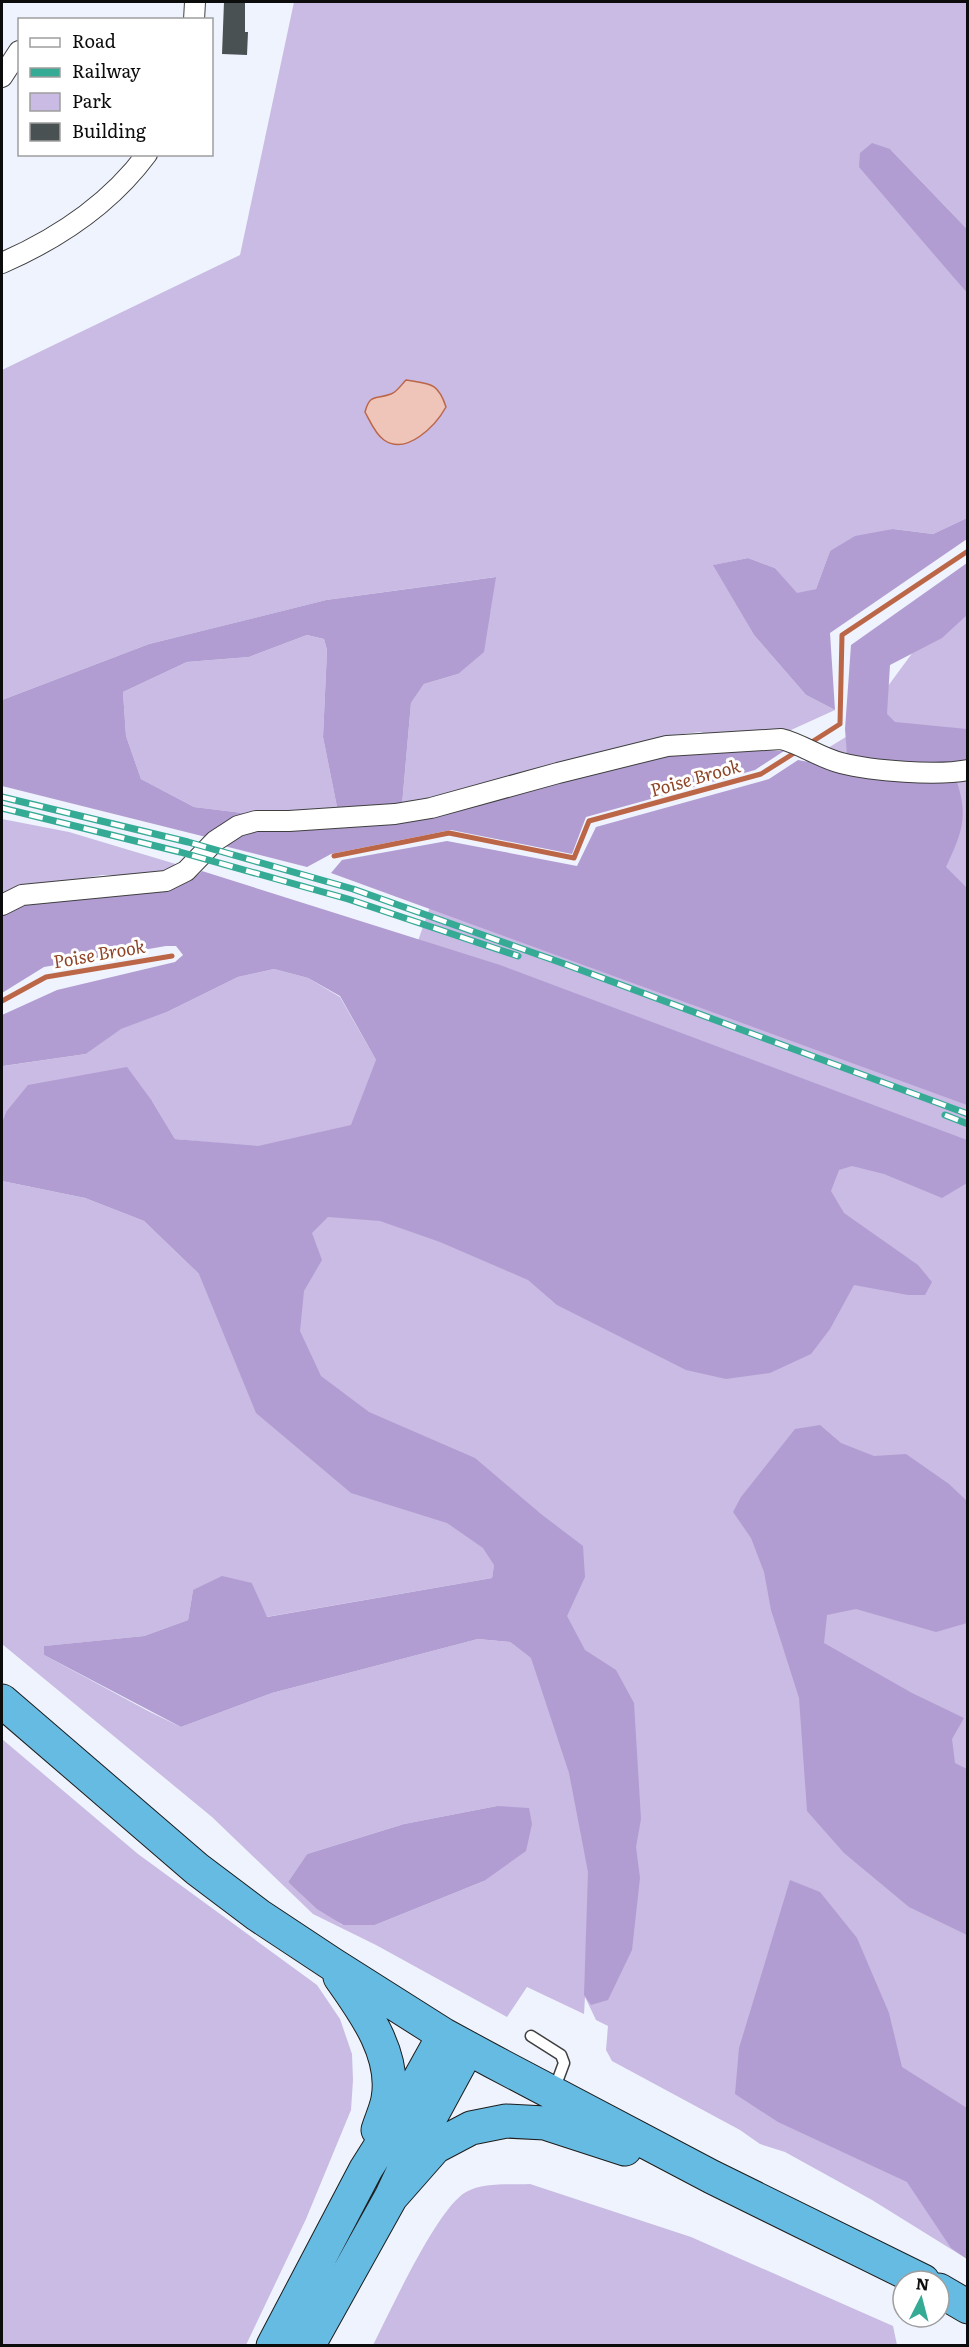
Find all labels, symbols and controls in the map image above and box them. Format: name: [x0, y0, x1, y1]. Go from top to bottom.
legend: [18, 18, 213, 156]
text: Road: [72, 27, 116, 54]
text: Railway: [72, 57, 141, 84]
text: Park: [72, 87, 113, 114]
text: Building: [72, 117, 147, 144]
water label: Poise Brook: [647, 751, 743, 803]
water label: Poise Brook: [51, 932, 147, 974]
north arrow: [891, 2269, 951, 2329]
text: N: [915, 2270, 931, 2296]

